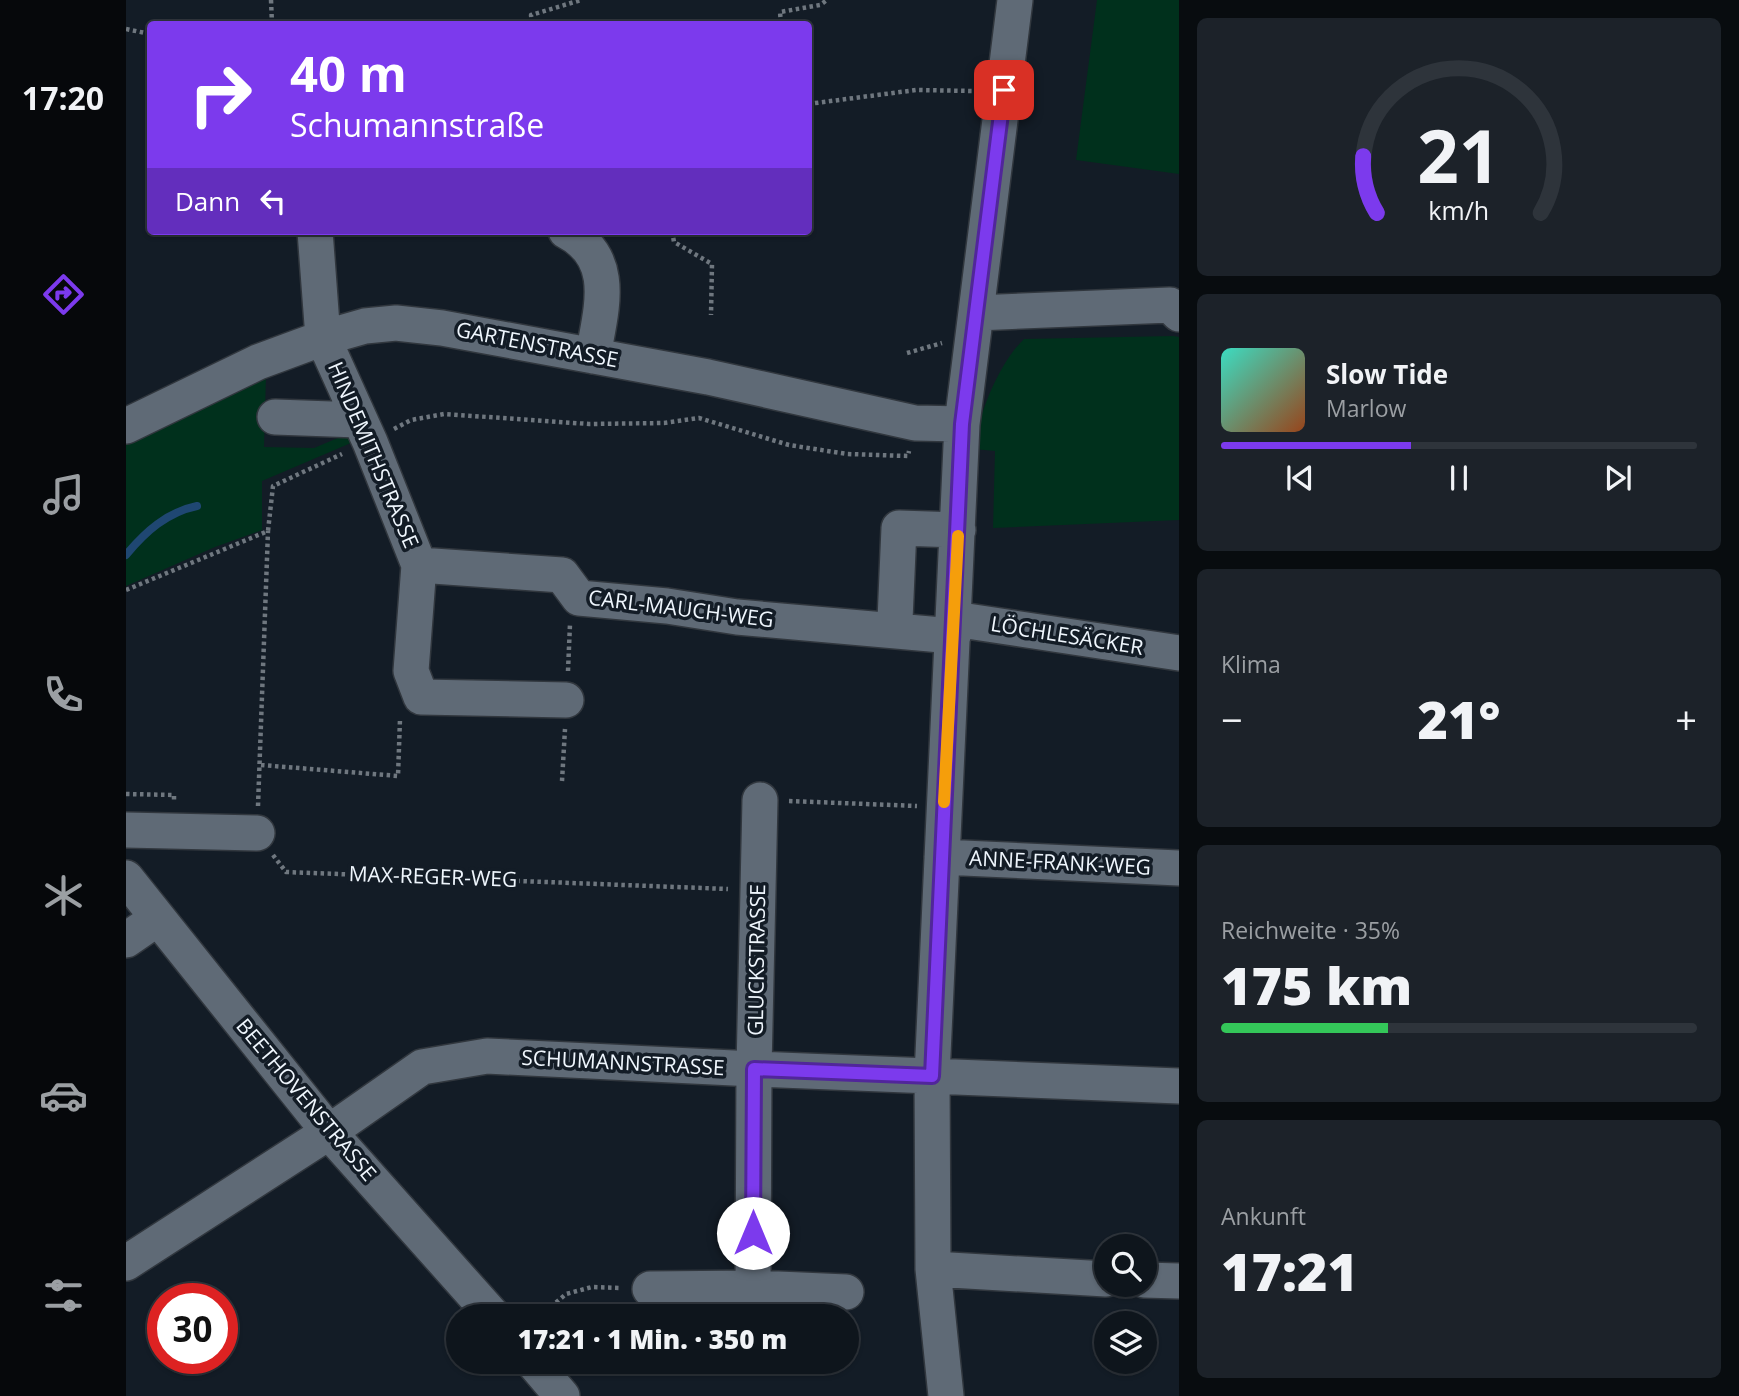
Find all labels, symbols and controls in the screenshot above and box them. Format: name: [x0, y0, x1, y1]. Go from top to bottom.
text: 40 m: [290, 40, 407, 106]
icon: right: [175, 49, 266, 140]
pin: [974, 60, 1034, 120]
icon: arrive: [985, 71, 1023, 109]
text: 17:20: [22, 76, 104, 119]
text: Schumannstraße: [290, 103, 544, 146]
text: 21: [1417, 105, 1501, 204]
icon: left: [254, 182, 292, 220]
text: Dann: [175, 183, 240, 219]
text: km/h: [1429, 193, 1489, 227]
icon: directions: [39, 270, 88, 319]
street label: GARTENSTRASSE: [454, 315, 621, 373]
text: Slow Tide: [1326, 356, 1448, 392]
street label: HINDEMITHSTRASSE: [322, 357, 426, 552]
text: Marlow: [1326, 392, 1406, 424]
icon: previous: [1281, 459, 1319, 497]
icon: pause: [1440, 459, 1478, 497]
icon: next: [1599, 459, 1637, 497]
icon: music: [39, 470, 88, 519]
street label: CARL-MAUCH-WEG: [587, 583, 775, 633]
street label: LÖCHLESÄCKER: [989, 609, 1146, 661]
text: Klima: [1221, 648, 1281, 680]
icon: phone: [39, 670, 88, 719]
text: 21°: [1418, 683, 1500, 754]
text: −: [1221, 693, 1243, 745]
text: +: [1675, 693, 1697, 745]
street label: ANNE-FRANK-WEG: [968, 843, 1152, 881]
street label: MAX-REGER-WEG: [348, 859, 518, 893]
icon: climate: [39, 871, 88, 920]
street label: GLUCKSTRASSE: [741, 884, 771, 1036]
text: Reichweite · 35%: [1221, 914, 1400, 946]
text: 175 km: [1221, 949, 1412, 1020]
street label: BEETHOVENSTRASSE: [230, 1012, 383, 1187]
street label: SCHUMANNSTRASSE: [521, 1043, 725, 1081]
icon: car: [39, 1071, 88, 1120]
position arrow: [716, 1196, 790, 1270]
text: Ankunft: [1221, 1200, 1306, 1232]
map controls: [1094, 1234, 1157, 1374]
button: search: [1094, 1234, 1157, 1297]
text: 17:21: [1221, 1235, 1358, 1306]
icon: filters: [39, 1271, 88, 1320]
speed limit sign: 30: [147, 1283, 238, 1374]
button: layers: [1094, 1311, 1157, 1374]
text: 17:21 · 1 Min. · 350 m: [518, 1321, 787, 1357]

